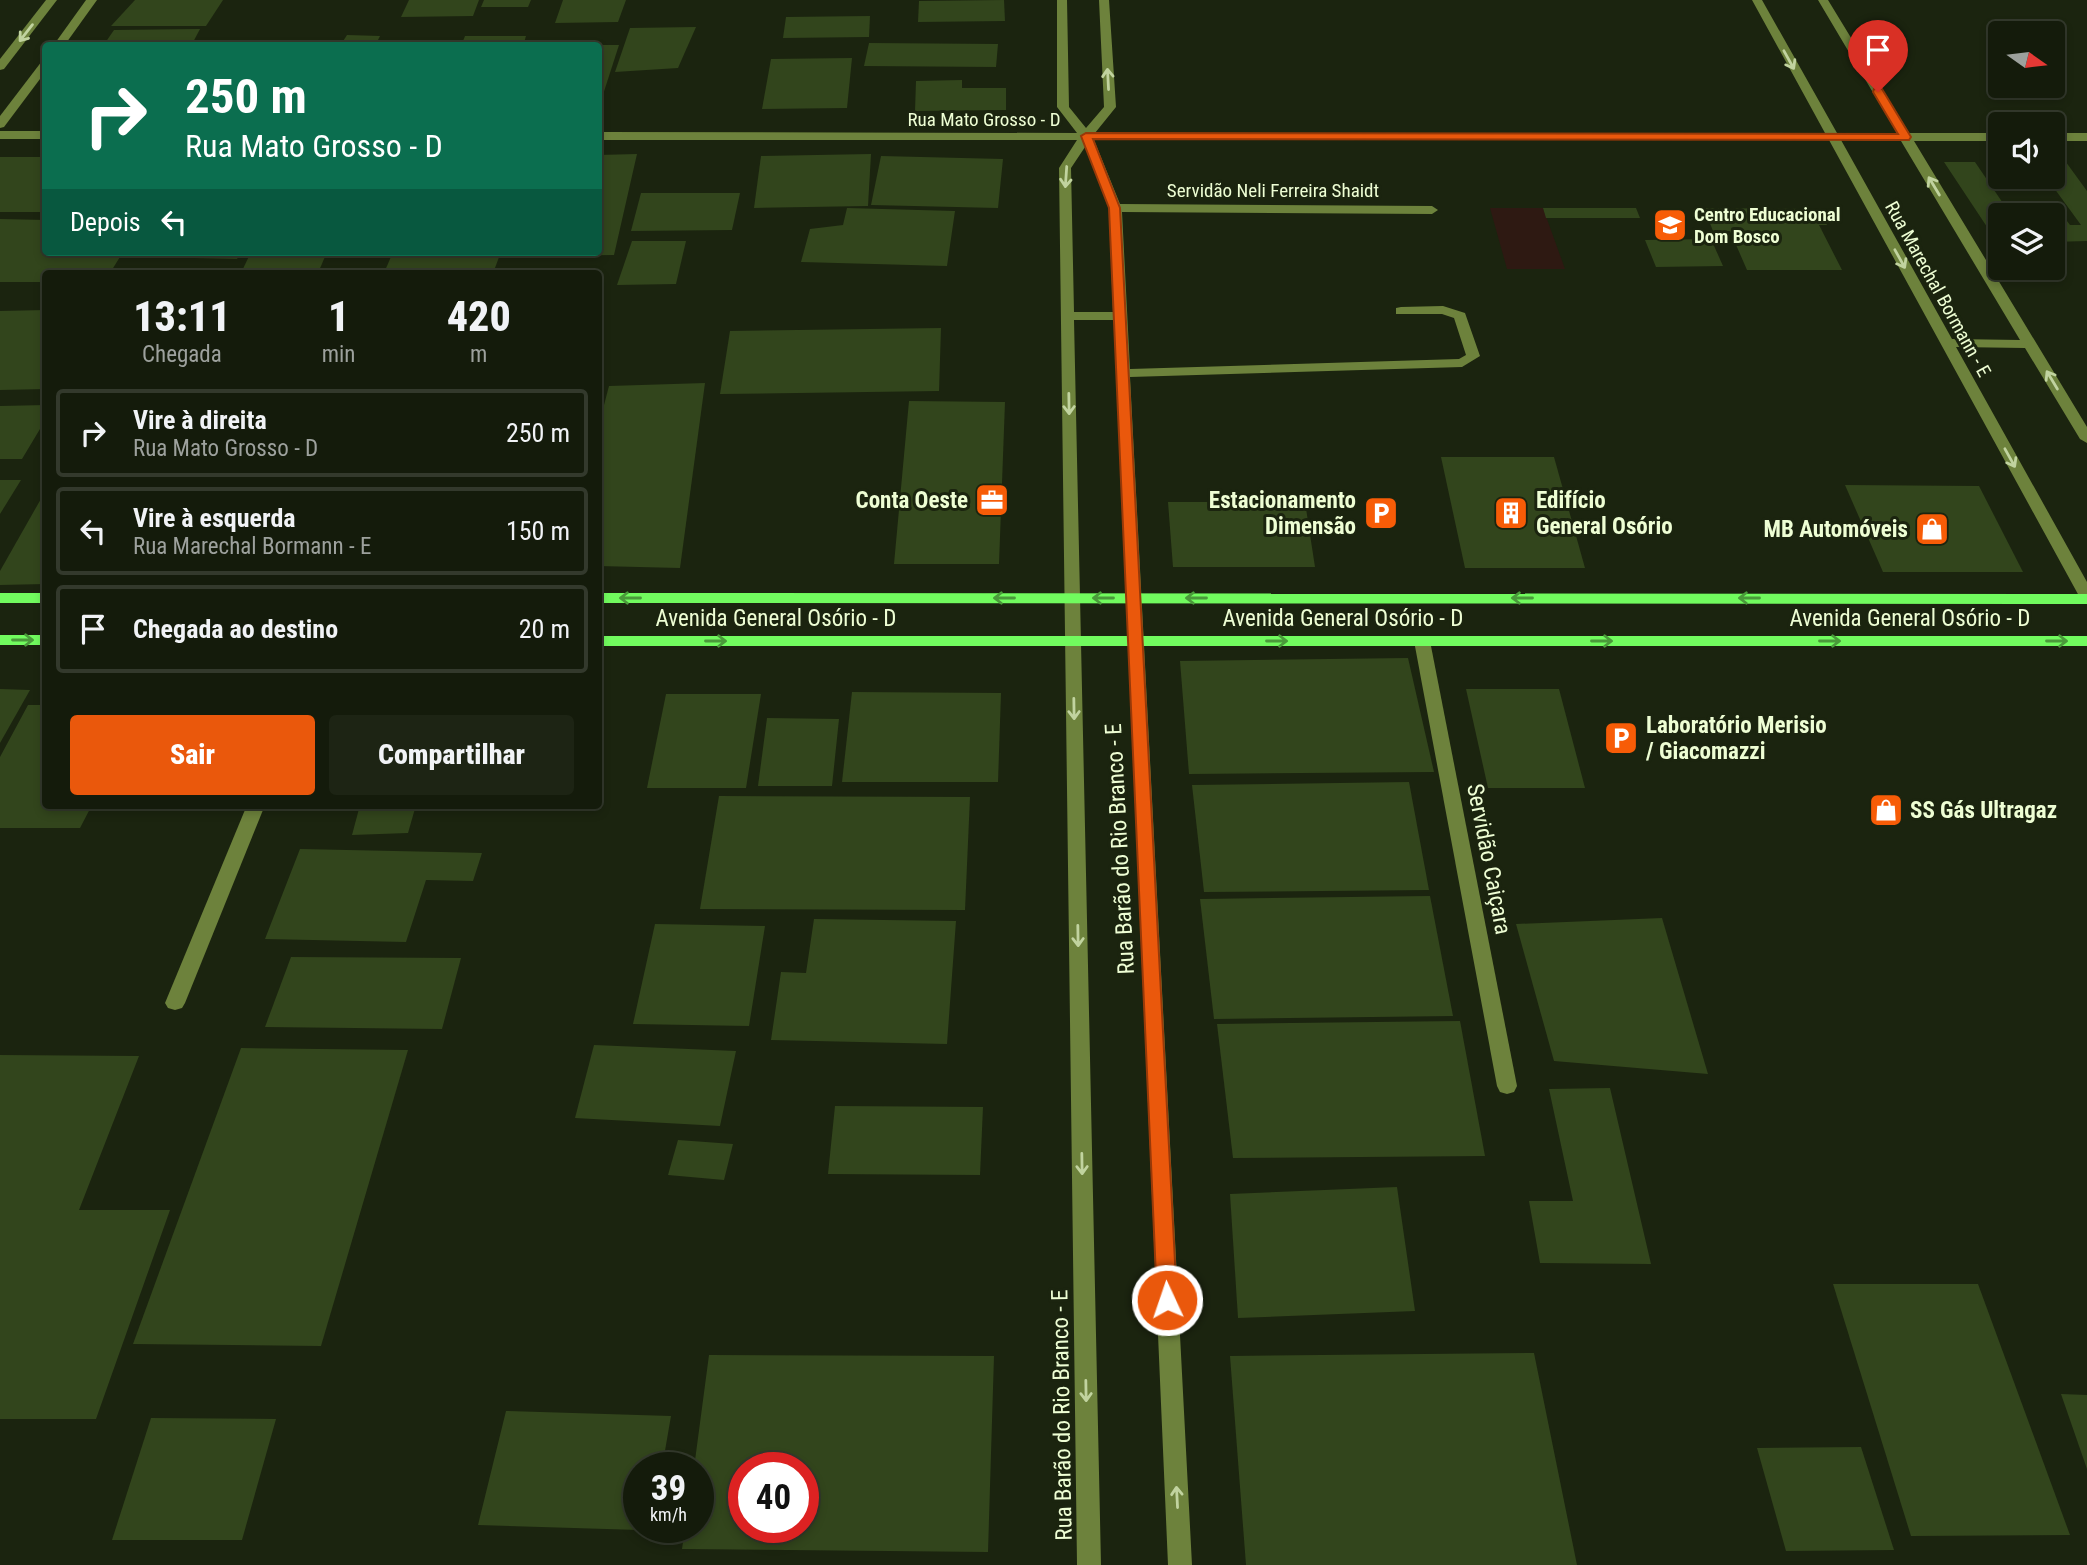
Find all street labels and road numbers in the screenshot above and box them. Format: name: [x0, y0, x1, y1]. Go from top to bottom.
street label: Rua Mato Grosso - D: [907, 108, 1061, 131]
street label: Servidão Neli Ferreira Shaidt: [1167, 179, 1379, 202]
street label: Rua Marechal Bormann - E: [1880, 197, 1996, 381]
street label: Avenida General Osório - D: [656, 605, 896, 632]
street label: Avenida General Osório - D: [1223, 605, 1463, 632]
street label: Avenida General Osório - D: [1790, 605, 2030, 632]
street label: Rua Barão do Rio Branco - E: [1100, 723, 1140, 975]
street label: Servidão Caiçara: [1461, 781, 1517, 937]
street label: Rua Barão do Rio Branco - E: [1046, 1289, 1078, 1541]

